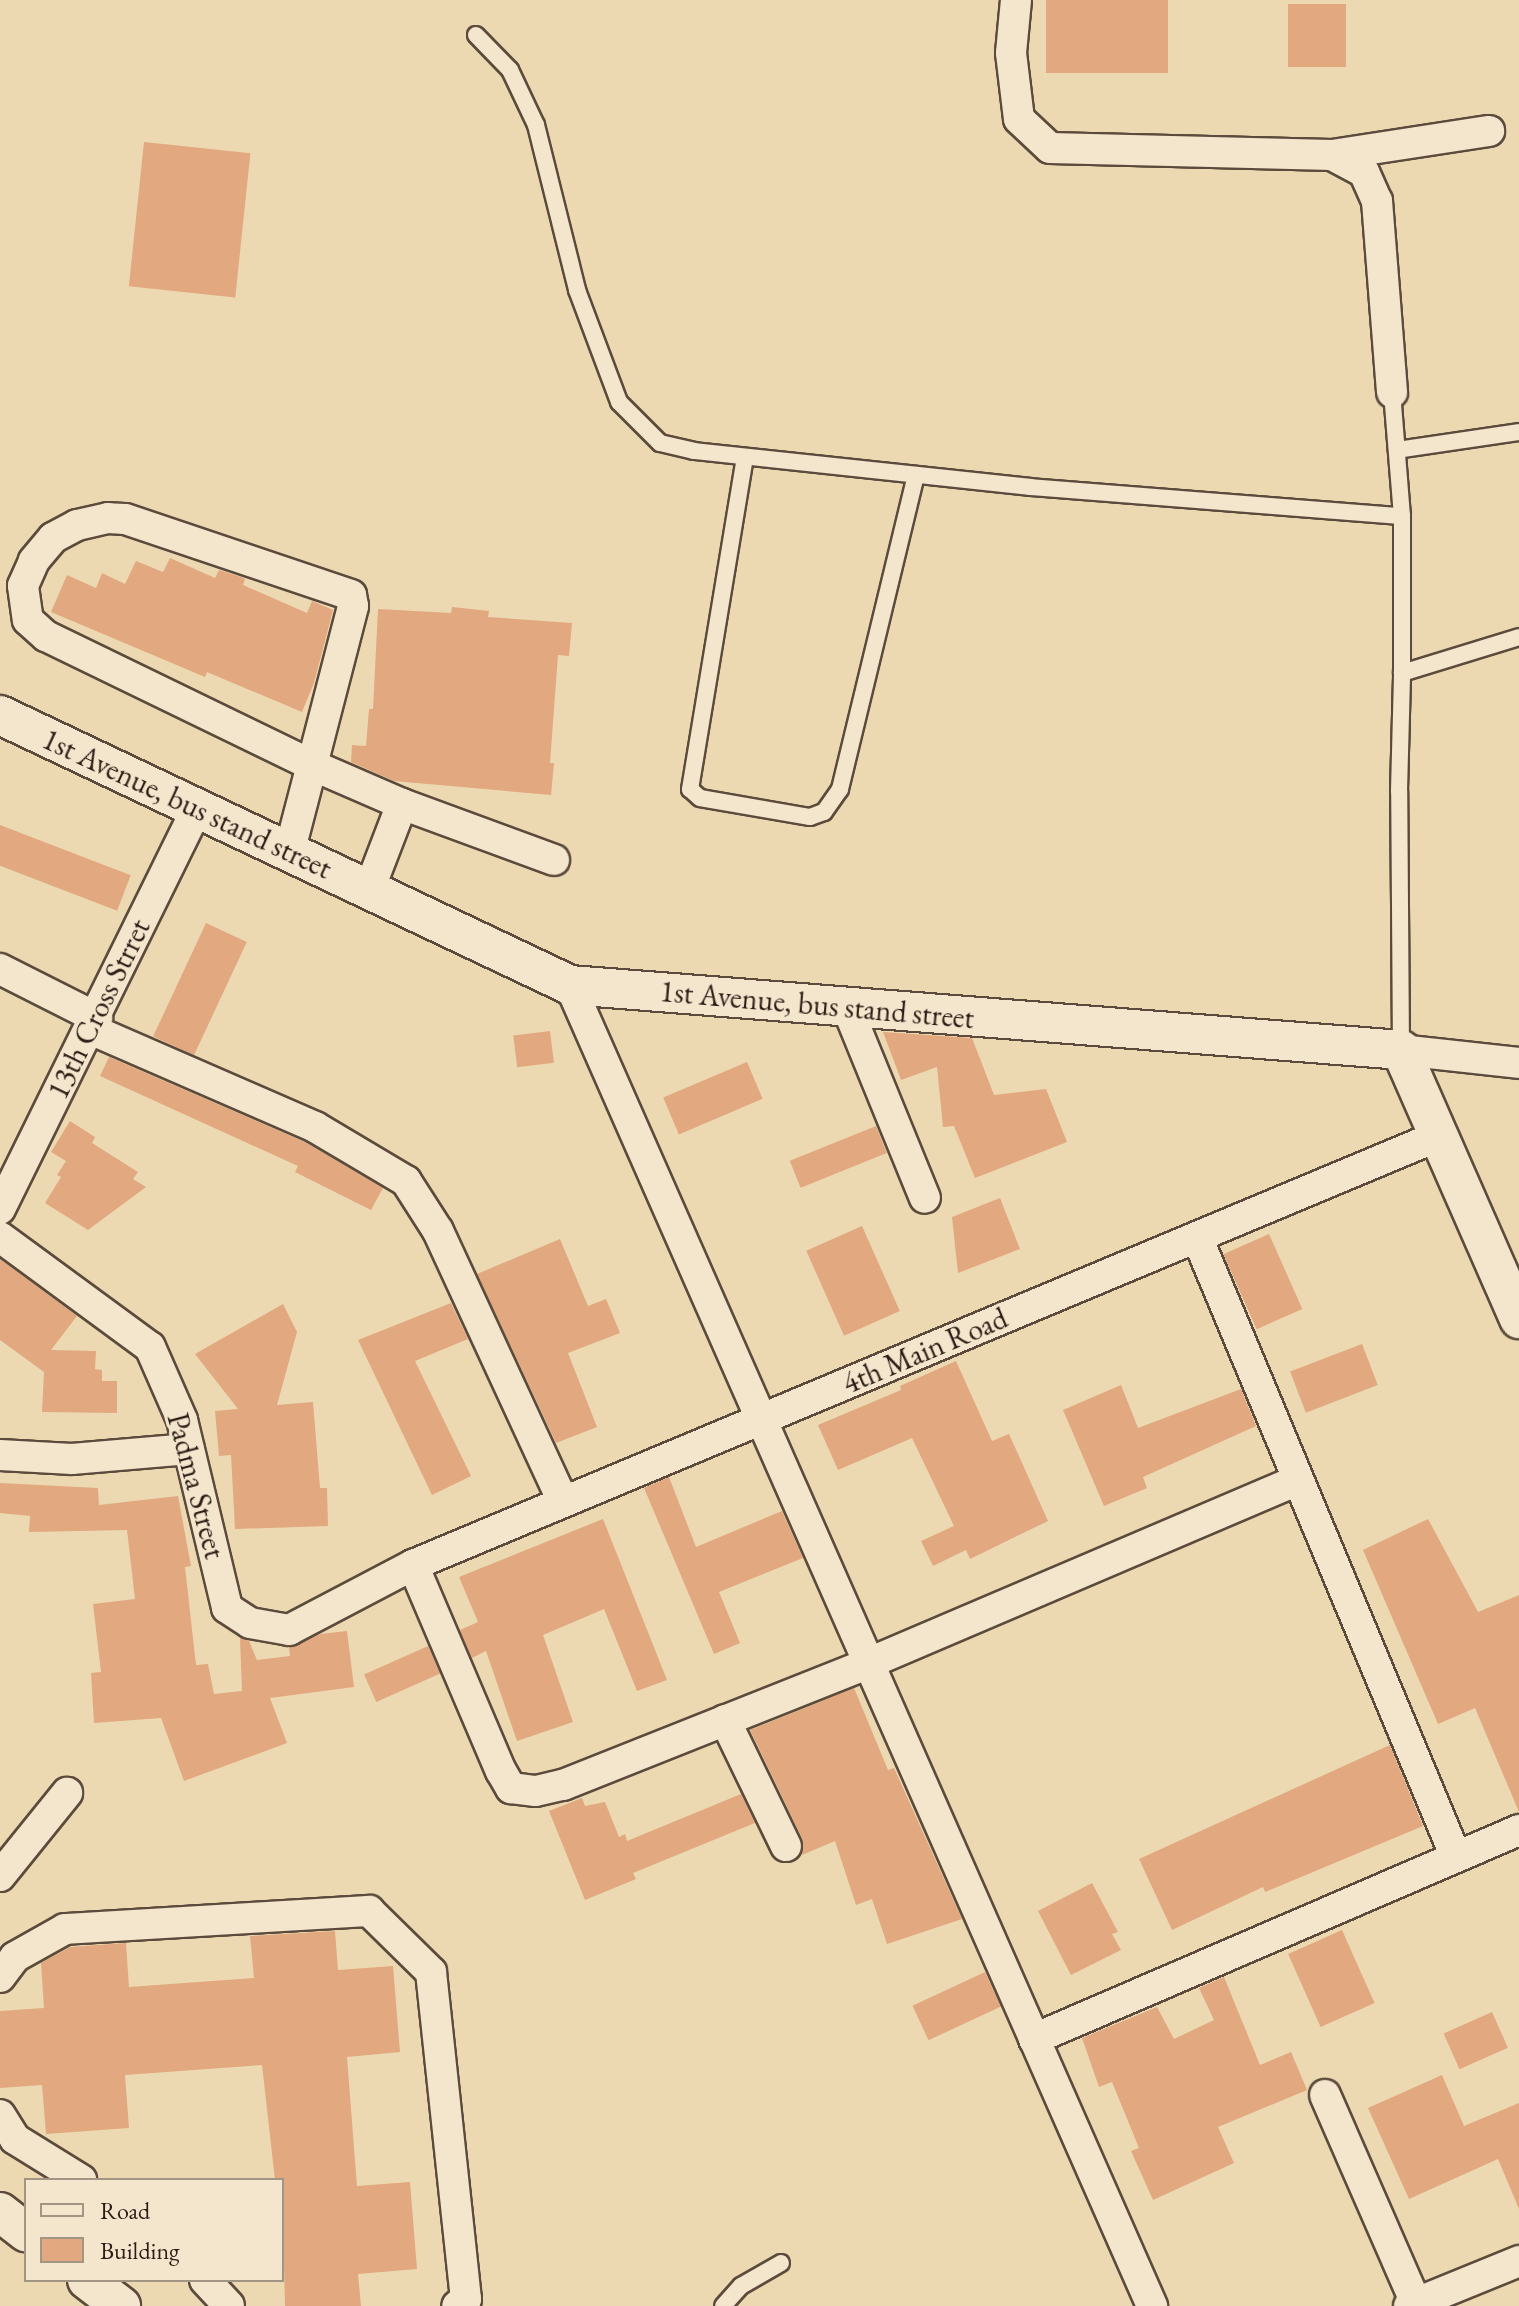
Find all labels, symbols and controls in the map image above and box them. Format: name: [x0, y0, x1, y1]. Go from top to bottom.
street label: 1st Avenue, bus stand street: [37, 721, 337, 887]
street label: 13th Cross Strret: [40, 913, 158, 1105]
street label: 1st Avenue, bus stand street: [658, 973, 976, 1037]
street label: 4th Main Road: [837, 1300, 1013, 1402]
street label: Padma Street: [159, 1409, 233, 1563]
legend: [24, 2178, 284, 2282]
text: Road: [100, 2195, 150, 2226]
text: Building: [100, 2235, 180, 2266]

